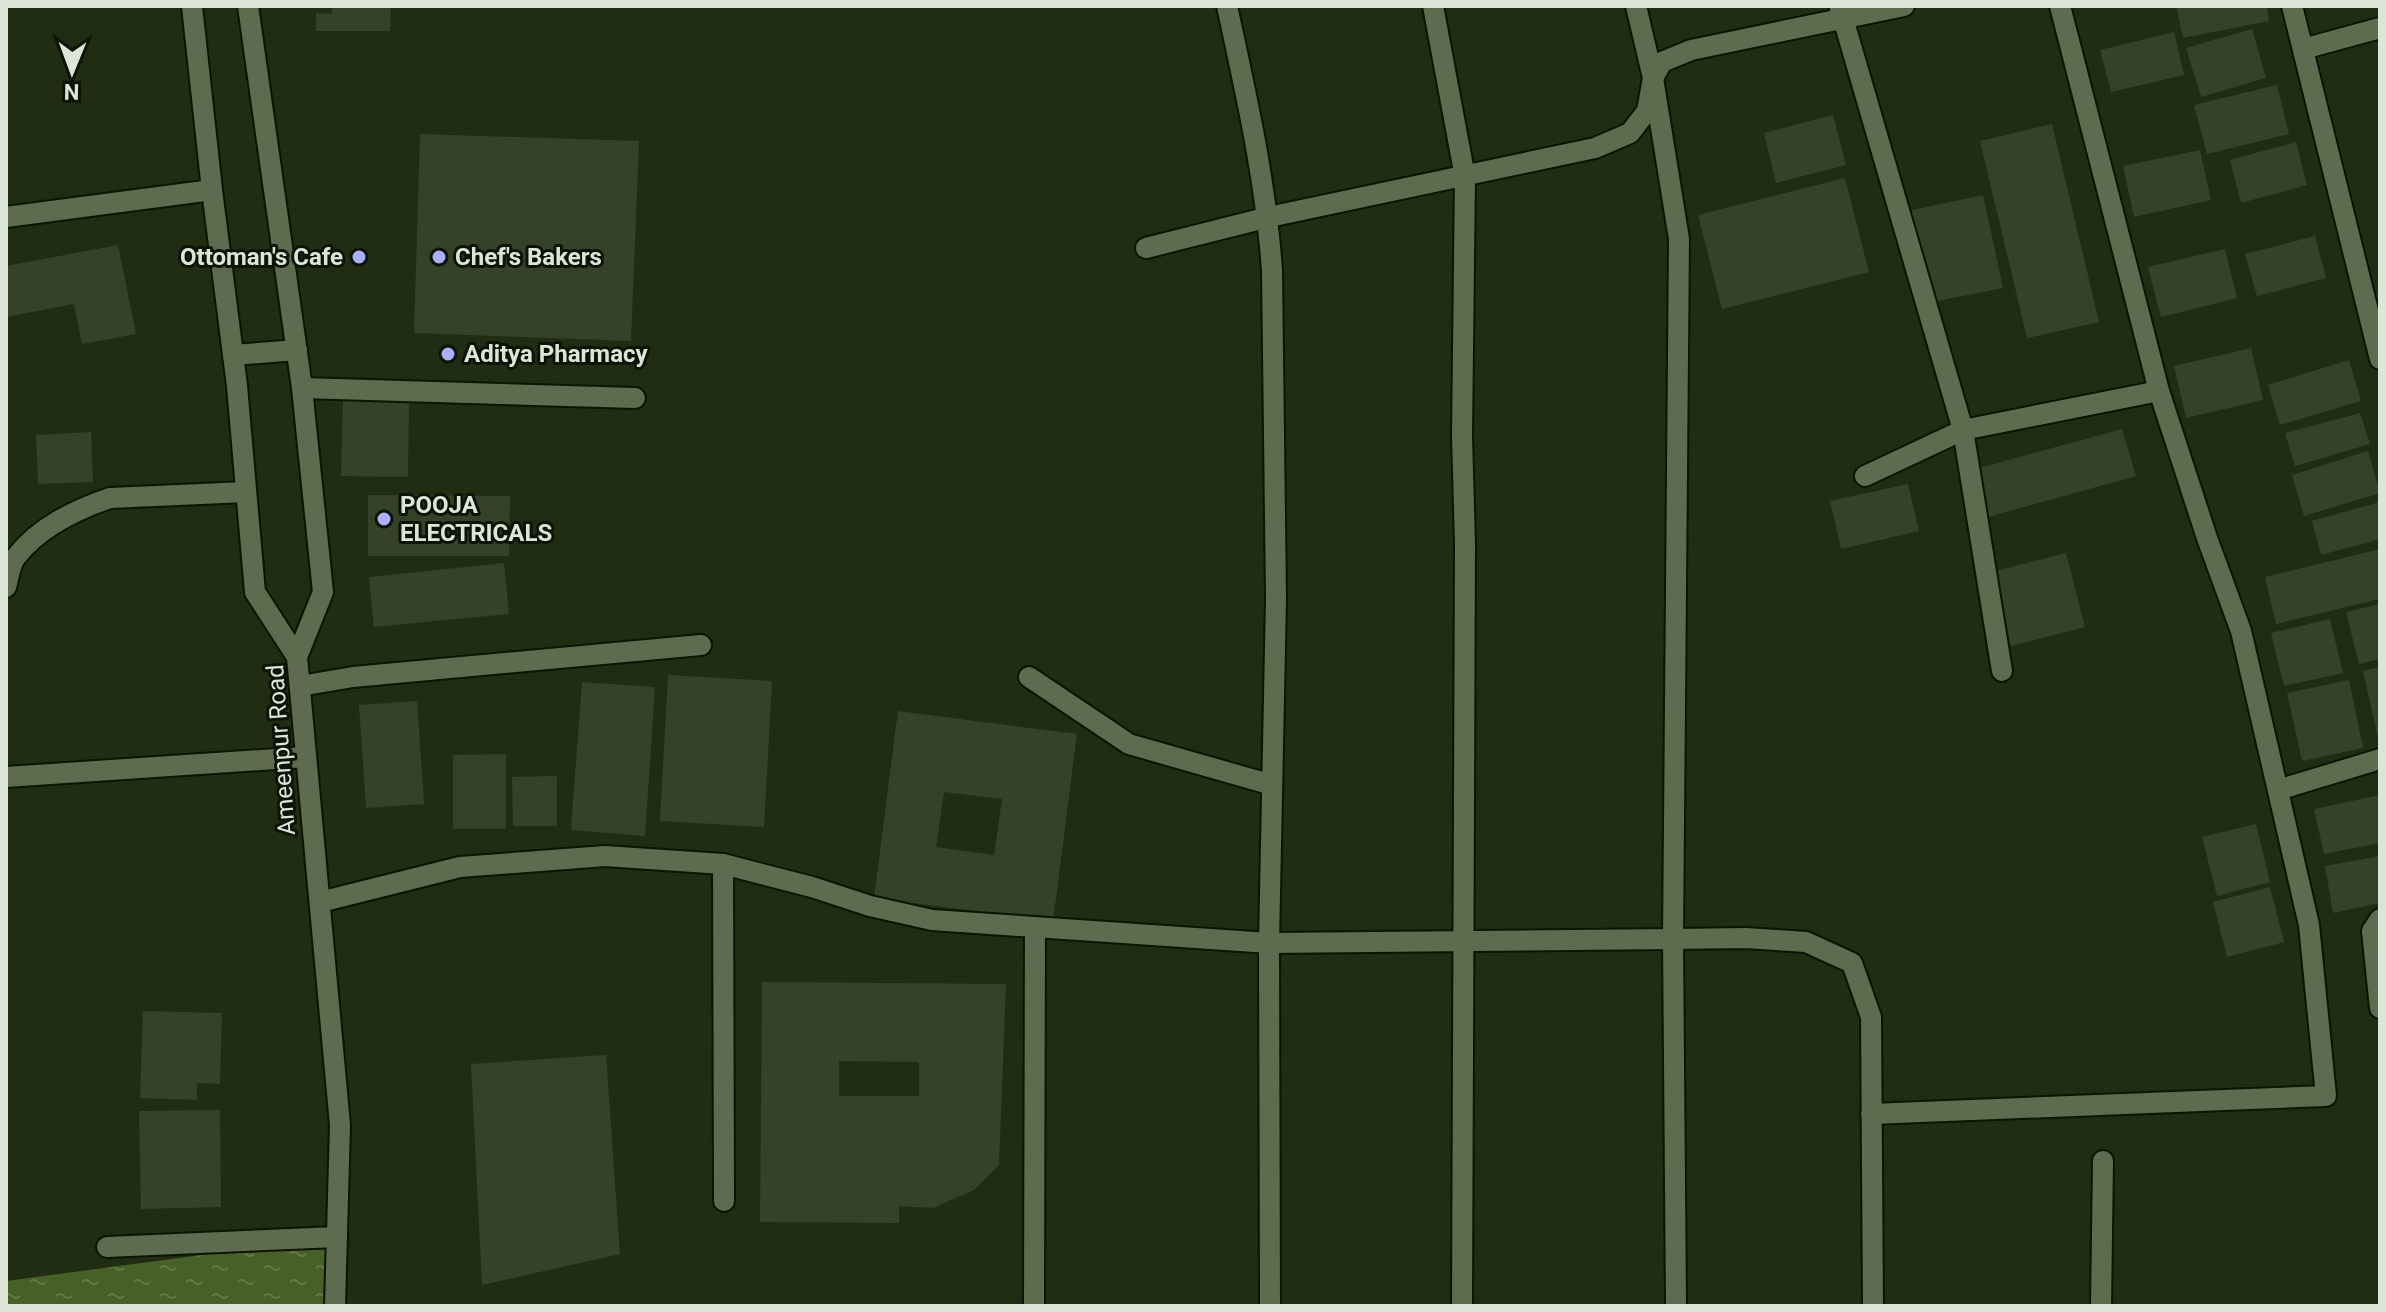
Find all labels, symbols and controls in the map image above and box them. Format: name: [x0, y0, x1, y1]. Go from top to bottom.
north arrow: [32, 32, 112, 112]
text: N: [64, 79, 80, 104]
place label: Ottoman's Cafe: [180, 243, 343, 271]
place label: Chef's Bakers: [455, 243, 602, 271]
marker: Ottoman's Cafe: [350, 248, 368, 266]
marker: Chef's Bakers: [430, 248, 448, 266]
place label: Aditya Pharmacy: [464, 340, 649, 368]
marker: Aditya Pharmacy: [439, 345, 457, 363]
place label: POOJA ELECTRICALS: [400, 491, 552, 547]
marker: POOJA ELECTRICALS: [375, 510, 393, 528]
street label: Ameenpur Road: [261, 664, 301, 836]

